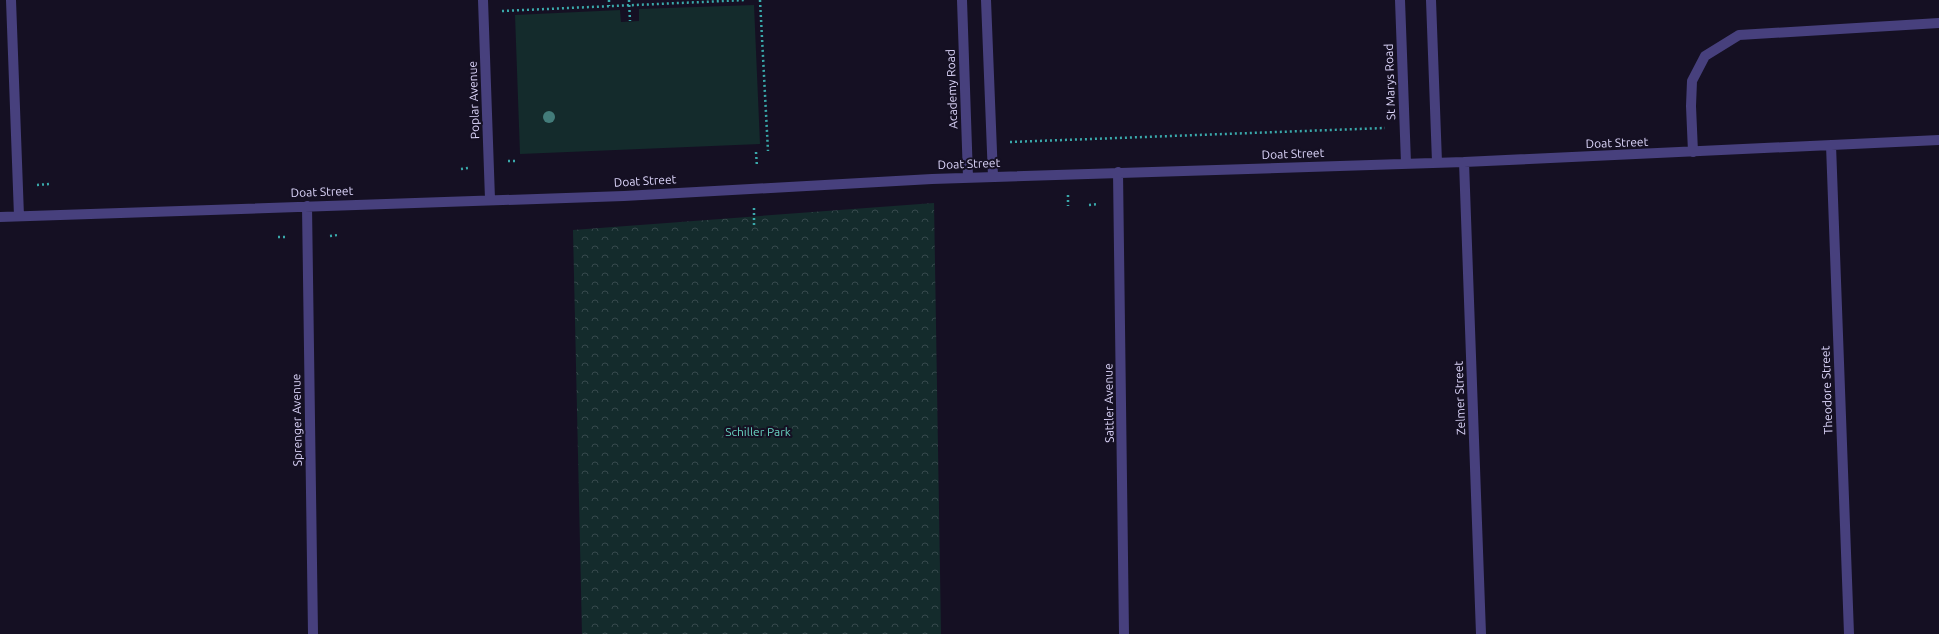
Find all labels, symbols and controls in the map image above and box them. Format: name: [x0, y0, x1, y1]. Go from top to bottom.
street label: St Marys Road: [1382, 44, 1397, 121]
street label: Academy Road: [944, 49, 959, 129]
street label: Poplar Avenue: [466, 61, 481, 139]
street label: Doat Street: [1585, 135, 1649, 150]
street label: Doat Street: [1261, 146, 1325, 161]
street label: Doat Street: [937, 156, 1001, 171]
street label: Doat Street: [613, 172, 677, 189]
street label: Doat Street: [290, 184, 354, 199]
street label: Theodore Street: [1818, 345, 1835, 435]
street label: Zelmer Street: [1452, 360, 1467, 435]
street label: Sattler Avenue: [1101, 363, 1116, 443]
street label: Sprenger Avenue: [289, 374, 304, 466]
park label: Schiller Park: [725, 425, 791, 438]

